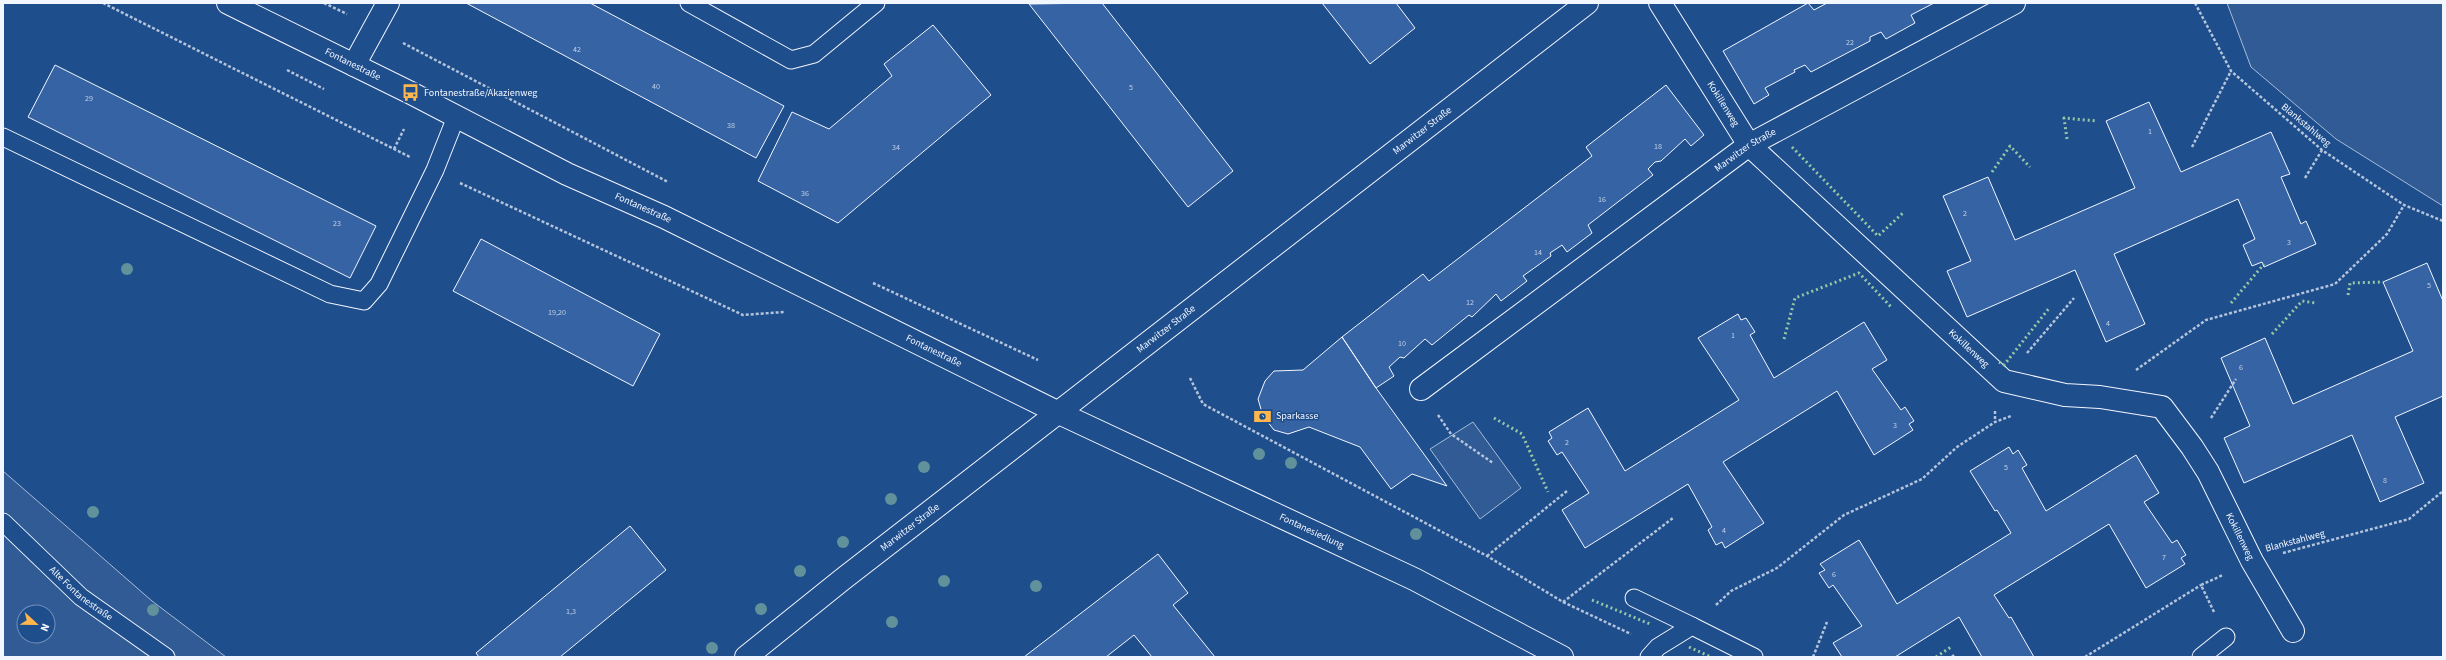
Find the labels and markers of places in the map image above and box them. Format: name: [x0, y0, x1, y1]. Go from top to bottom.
bus stop icon: Fontanestraße/Akazienweg: [401, 83, 421, 103]
place label: Fontanestraße/Akazienweg: [424, 86, 537, 100]
bank icon: Sparkasse: [1253, 406, 1273, 426]
place label: Sparkasse: [1276, 409, 1319, 423]

